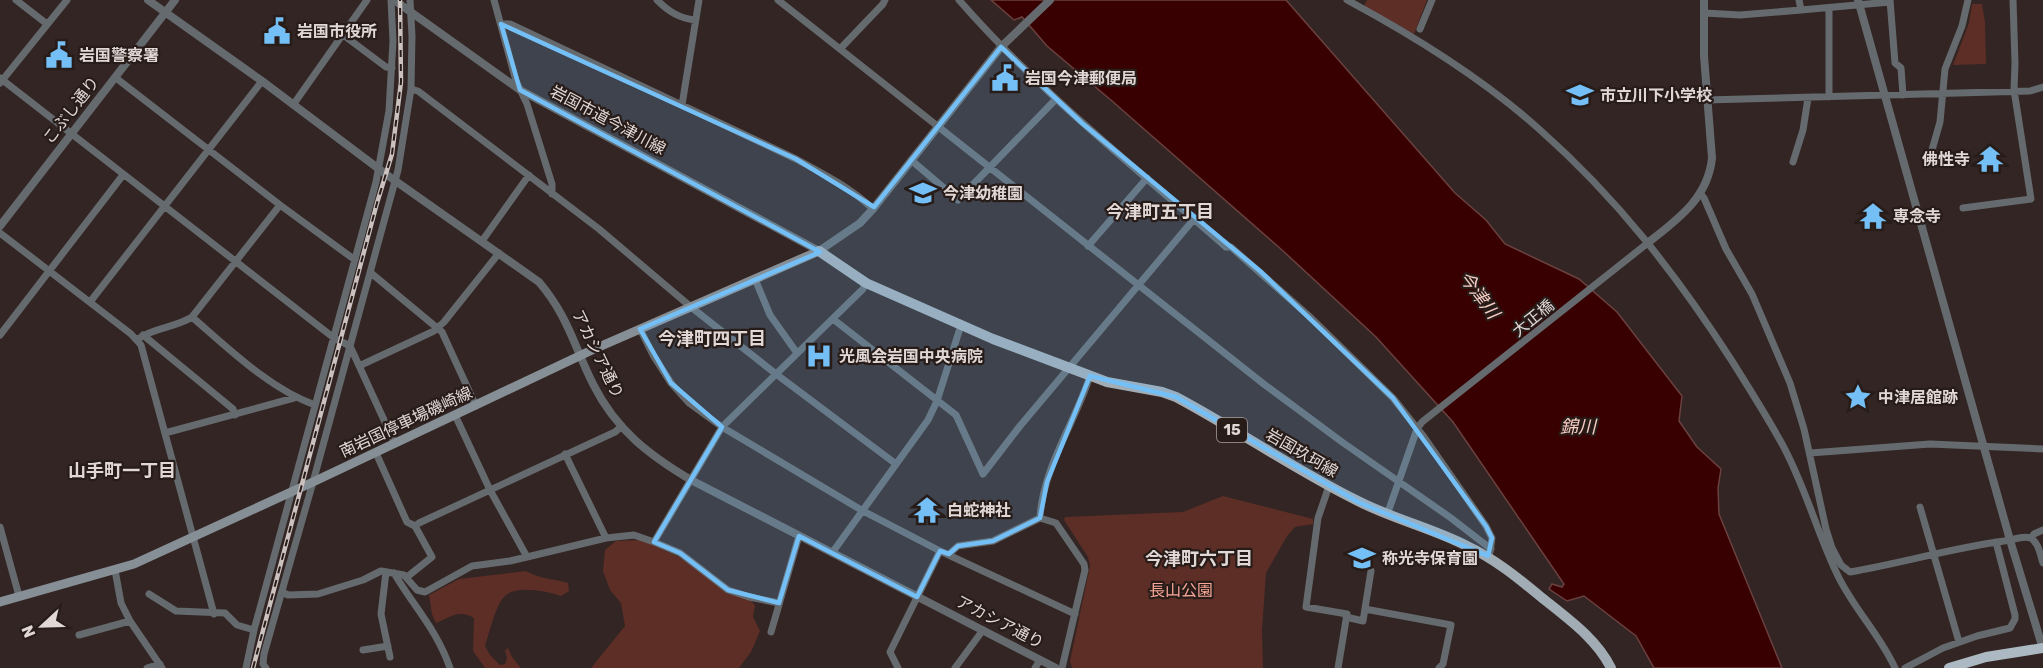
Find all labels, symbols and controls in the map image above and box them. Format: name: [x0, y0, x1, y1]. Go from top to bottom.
public building icon: 岩国市役所: [262, 16, 292, 46]
place label: 岩国市役所: [297, 22, 377, 41]
public building icon: 岩国警察署: [44, 40, 74, 70]
place label: 岩国警察署: [79, 46, 159, 65]
public building icon: 岩国今津郵便局: [990, 63, 1020, 93]
place label: 岩国今津郵便局: [1025, 69, 1137, 88]
street label: こぶし通り: [39, 73, 103, 147]
school or university icon: 市立川下小学校: [1565, 80, 1595, 110]
street label: 岩国市道今津川線: [547, 82, 669, 158]
place label: 市立川下小学校: [1600, 86, 1712, 105]
temple icon: 佛性寺: [1975, 144, 2005, 174]
place label: 佛性寺: [1922, 150, 1970, 169]
school or university icon: 今津幼稚園: [908, 178, 938, 208]
place label: 今津幼稚園: [943, 184, 1023, 203]
district label: 今津町五丁目: [1106, 201, 1214, 223]
temple icon: 専念寺: [1858, 201, 1888, 231]
place label: 専念寺: [1893, 207, 1941, 226]
water label: 今津川: [1454, 267, 1505, 325]
street label: 大正橋: [1508, 296, 1558, 340]
street label: アカシア通り: [568, 307, 628, 401]
district label: 今津町四丁目: [658, 328, 766, 350]
hospital icon: 光風会岩国中央病院: [804, 341, 834, 371]
place label: 光風会岩国中央病院: [839, 347, 983, 366]
place icon: 中津居館跡: [1843, 382, 1873, 412]
street label: 南岩国停車場磯崎線: [337, 383, 475, 461]
place label: 中津居館跡: [1878, 388, 1958, 407]
water label: 錦川: [1560, 416, 1598, 438]
road number: 15: [1217, 418, 1247, 442]
street label: 岩国玖珂線: [1263, 425, 1341, 481]
district label: 山手町一丁目: [68, 460, 176, 482]
temple icon: 白蛇神社: [912, 495, 942, 525]
place label: 白蛇神社: [947, 501, 1011, 520]
school or university icon: 称光寺保育園: [1347, 543, 1377, 573]
district label: 今津町六丁目: [1145, 548, 1253, 570]
place label: 称光寺保育園: [1382, 549, 1478, 568]
park label: 長山公園: [1149, 581, 1213, 600]
street label: アカシア通り: [953, 592, 1047, 652]
north arrow: [12, 596, 72, 656]
text: N: [18, 623, 40, 640]

